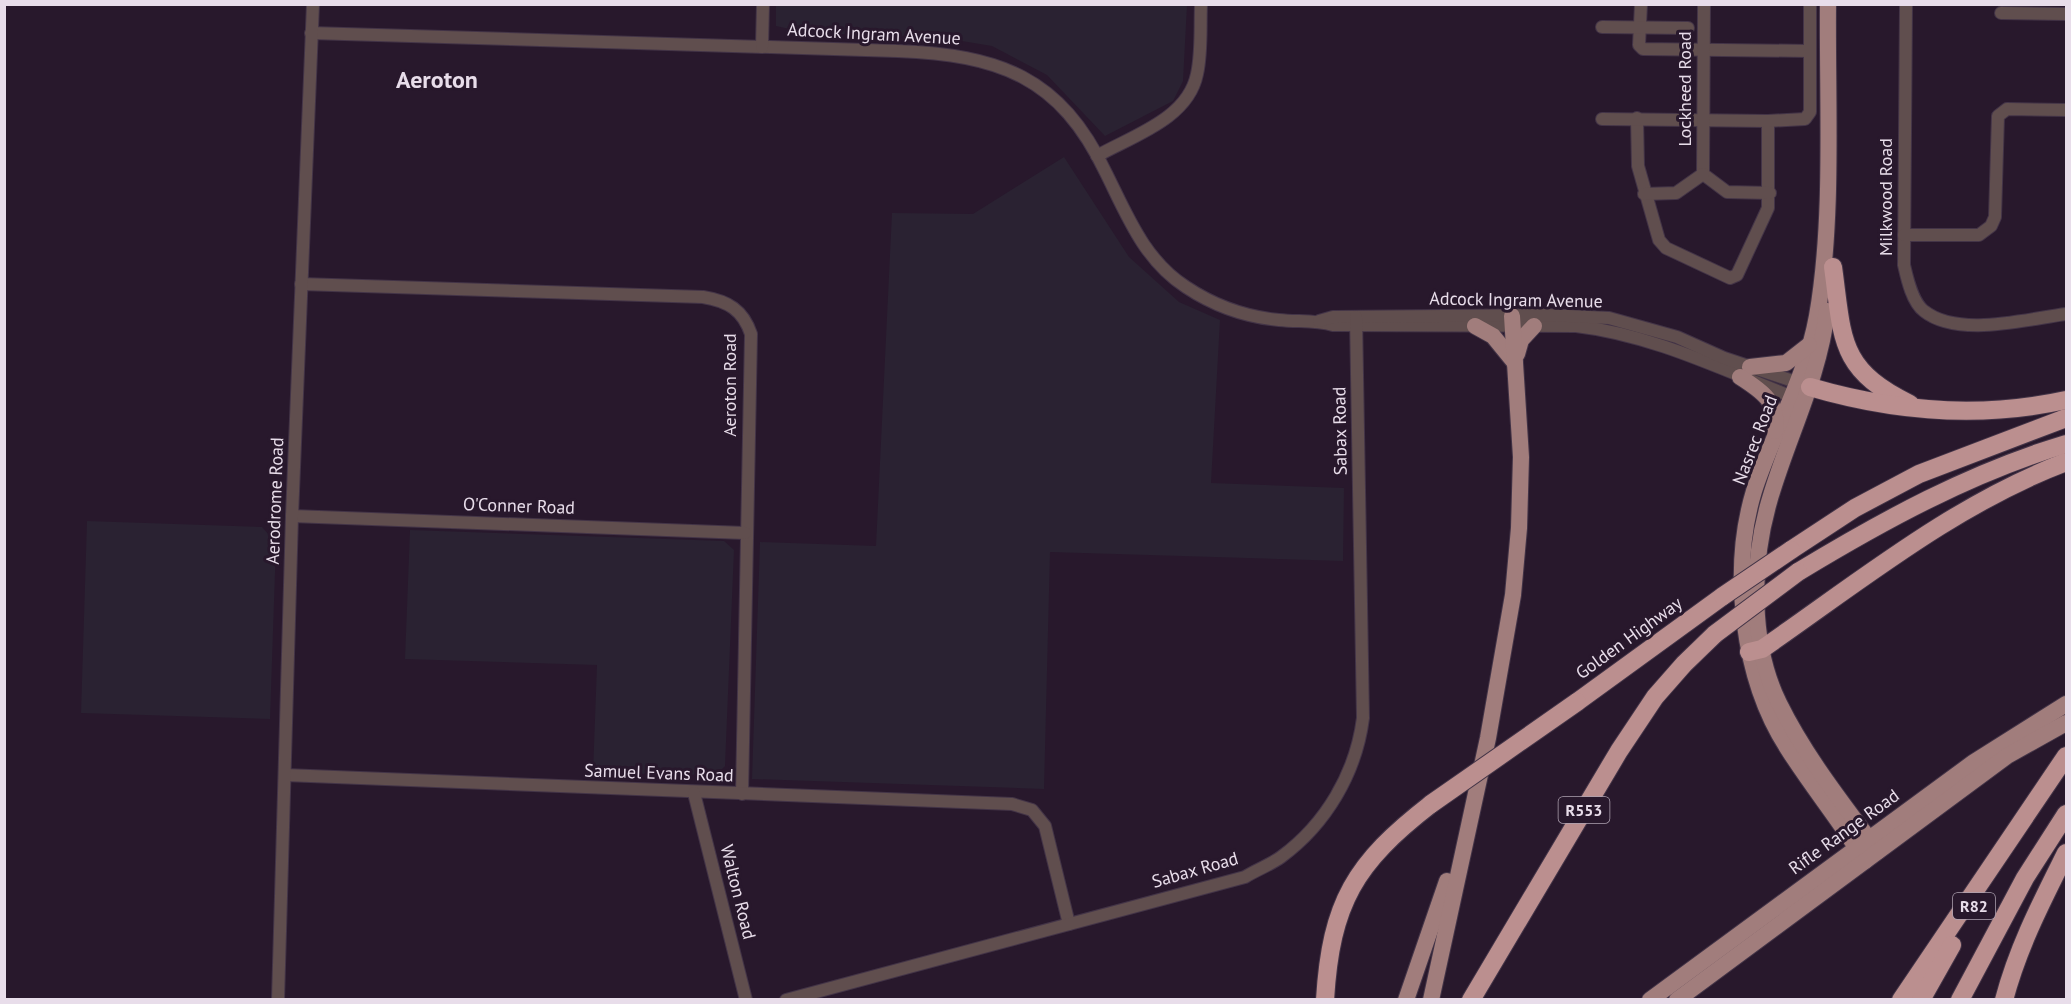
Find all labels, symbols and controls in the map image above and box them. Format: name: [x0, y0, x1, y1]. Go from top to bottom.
street label: Adcock Ingram Avenue: [787, 17, 961, 50]
street label: Lockheed Road: [1673, 31, 1696, 147]
district label: Aeroton: [396, 64, 478, 95]
street label: Milkwood Road: [1874, 138, 1897, 256]
street label: Adcock Ingram Avenue: [1429, 286, 1603, 313]
street label: Aeroton Road: [718, 333, 741, 437]
street label: Sabax Road: [1327, 386, 1352, 476]
street label: Nasrec Road: [1727, 392, 1782, 488]
street label: Aerodrome Road: [261, 437, 288, 565]
street label: O'Conner Road: [463, 492, 575, 519]
street label: Golden Highway: [1571, 591, 1687, 684]
street label: Samuel Evans Road: [584, 758, 734, 787]
street label: Rifle Range Road: [1784, 784, 1903, 879]
road number: R553: [1558, 797, 1610, 823]
street label: Walton Road: [716, 842, 761, 942]
street label: Sabax Road: [1149, 846, 1241, 893]
road number: R82: [1953, 893, 1995, 919]

